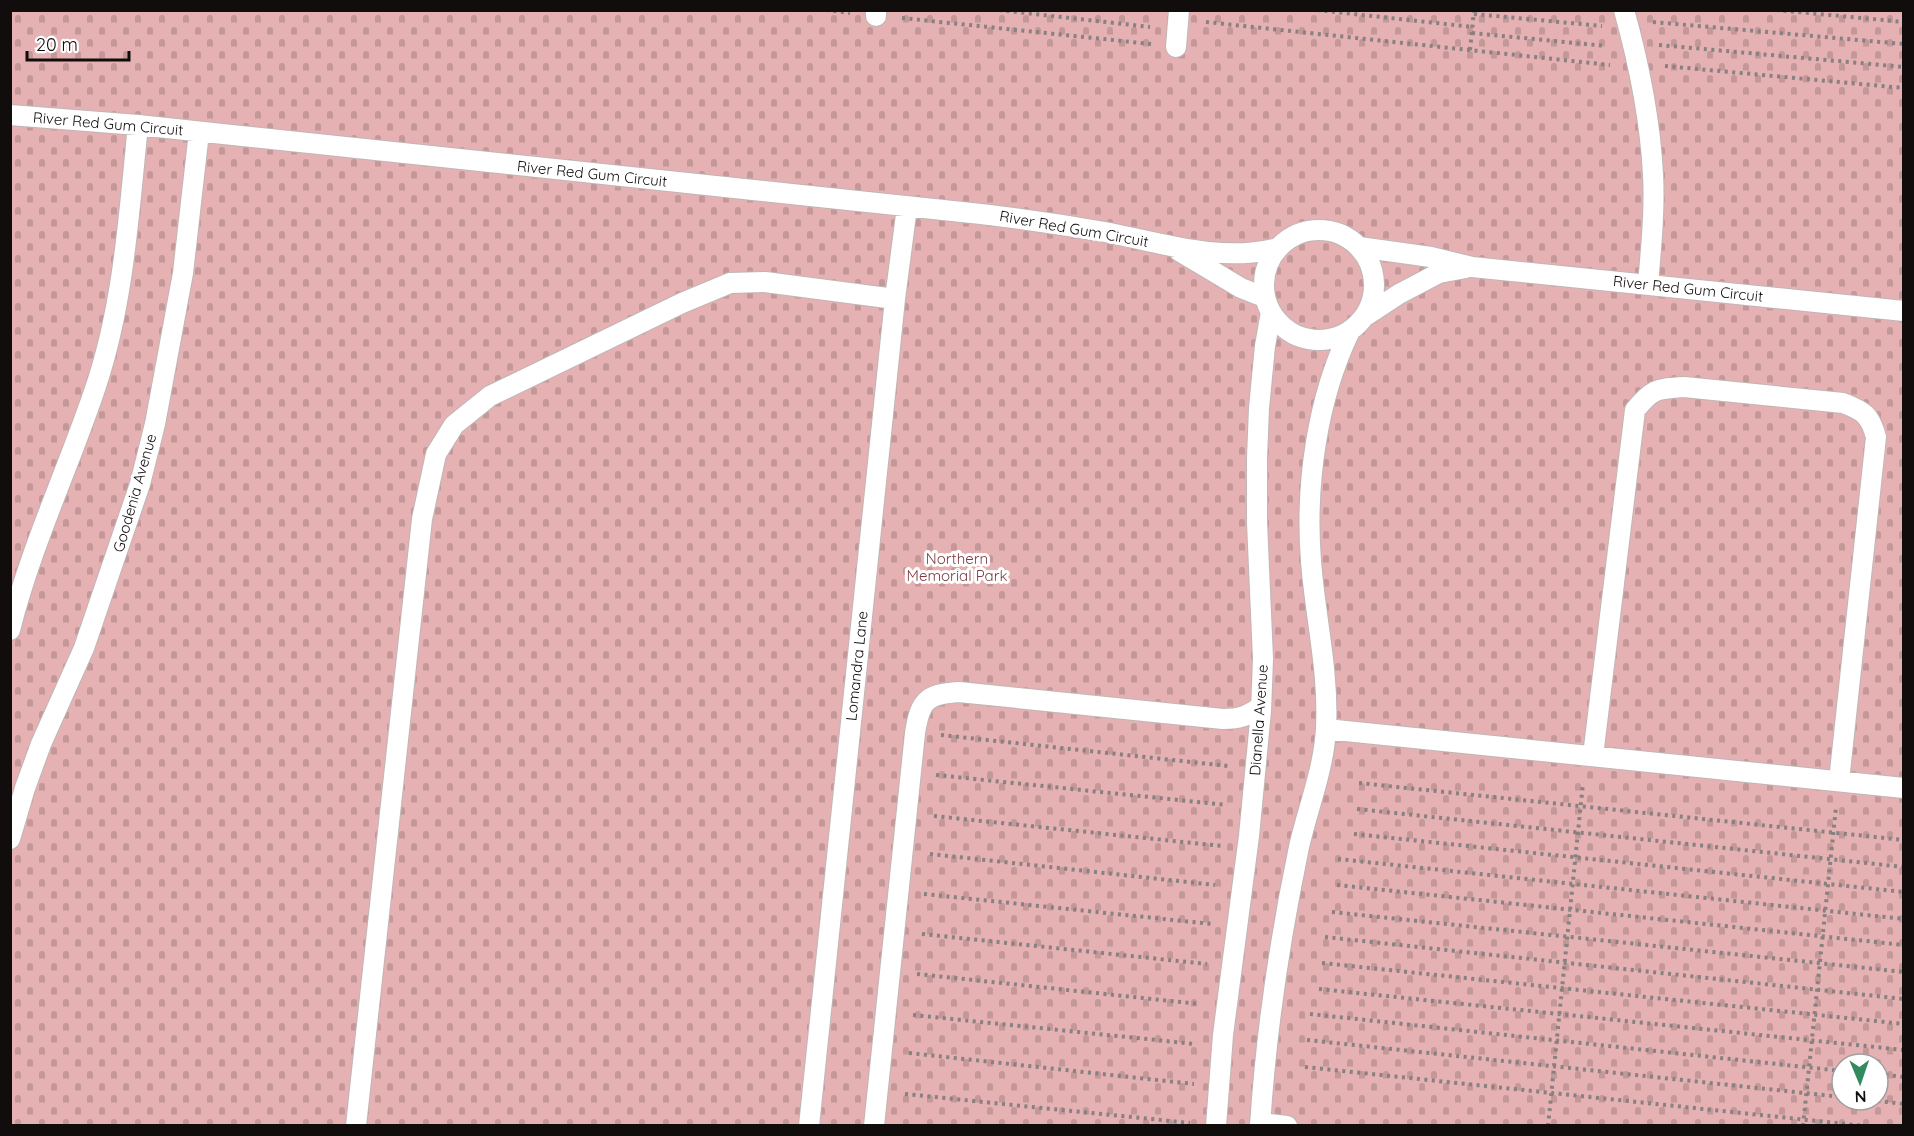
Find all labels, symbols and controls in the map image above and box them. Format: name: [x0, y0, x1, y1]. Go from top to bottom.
scale bar: [27, 24, 129, 62]
text: 20 m: [36, 33, 78, 56]
street label: River Red Gum Circuit: [32, 107, 184, 140]
street label: River Red Gum Circuit: [516, 156, 668, 191]
street label: River Red Gum Circuit: [998, 206, 1150, 251]
street label: River Red Gum Circuit: [1612, 271, 1764, 306]
street label: Goodenia Avenue: [109, 431, 161, 554]
park label: Northern Memorial Park: [907, 549, 1008, 585]
street label: Lomandra Lane: [841, 610, 872, 722]
street label: Dianella Avenue: [1245, 664, 1272, 776]
north arrow: [1830, 1052, 1890, 1112]
text: N: [1854, 1087, 1867, 1107]

